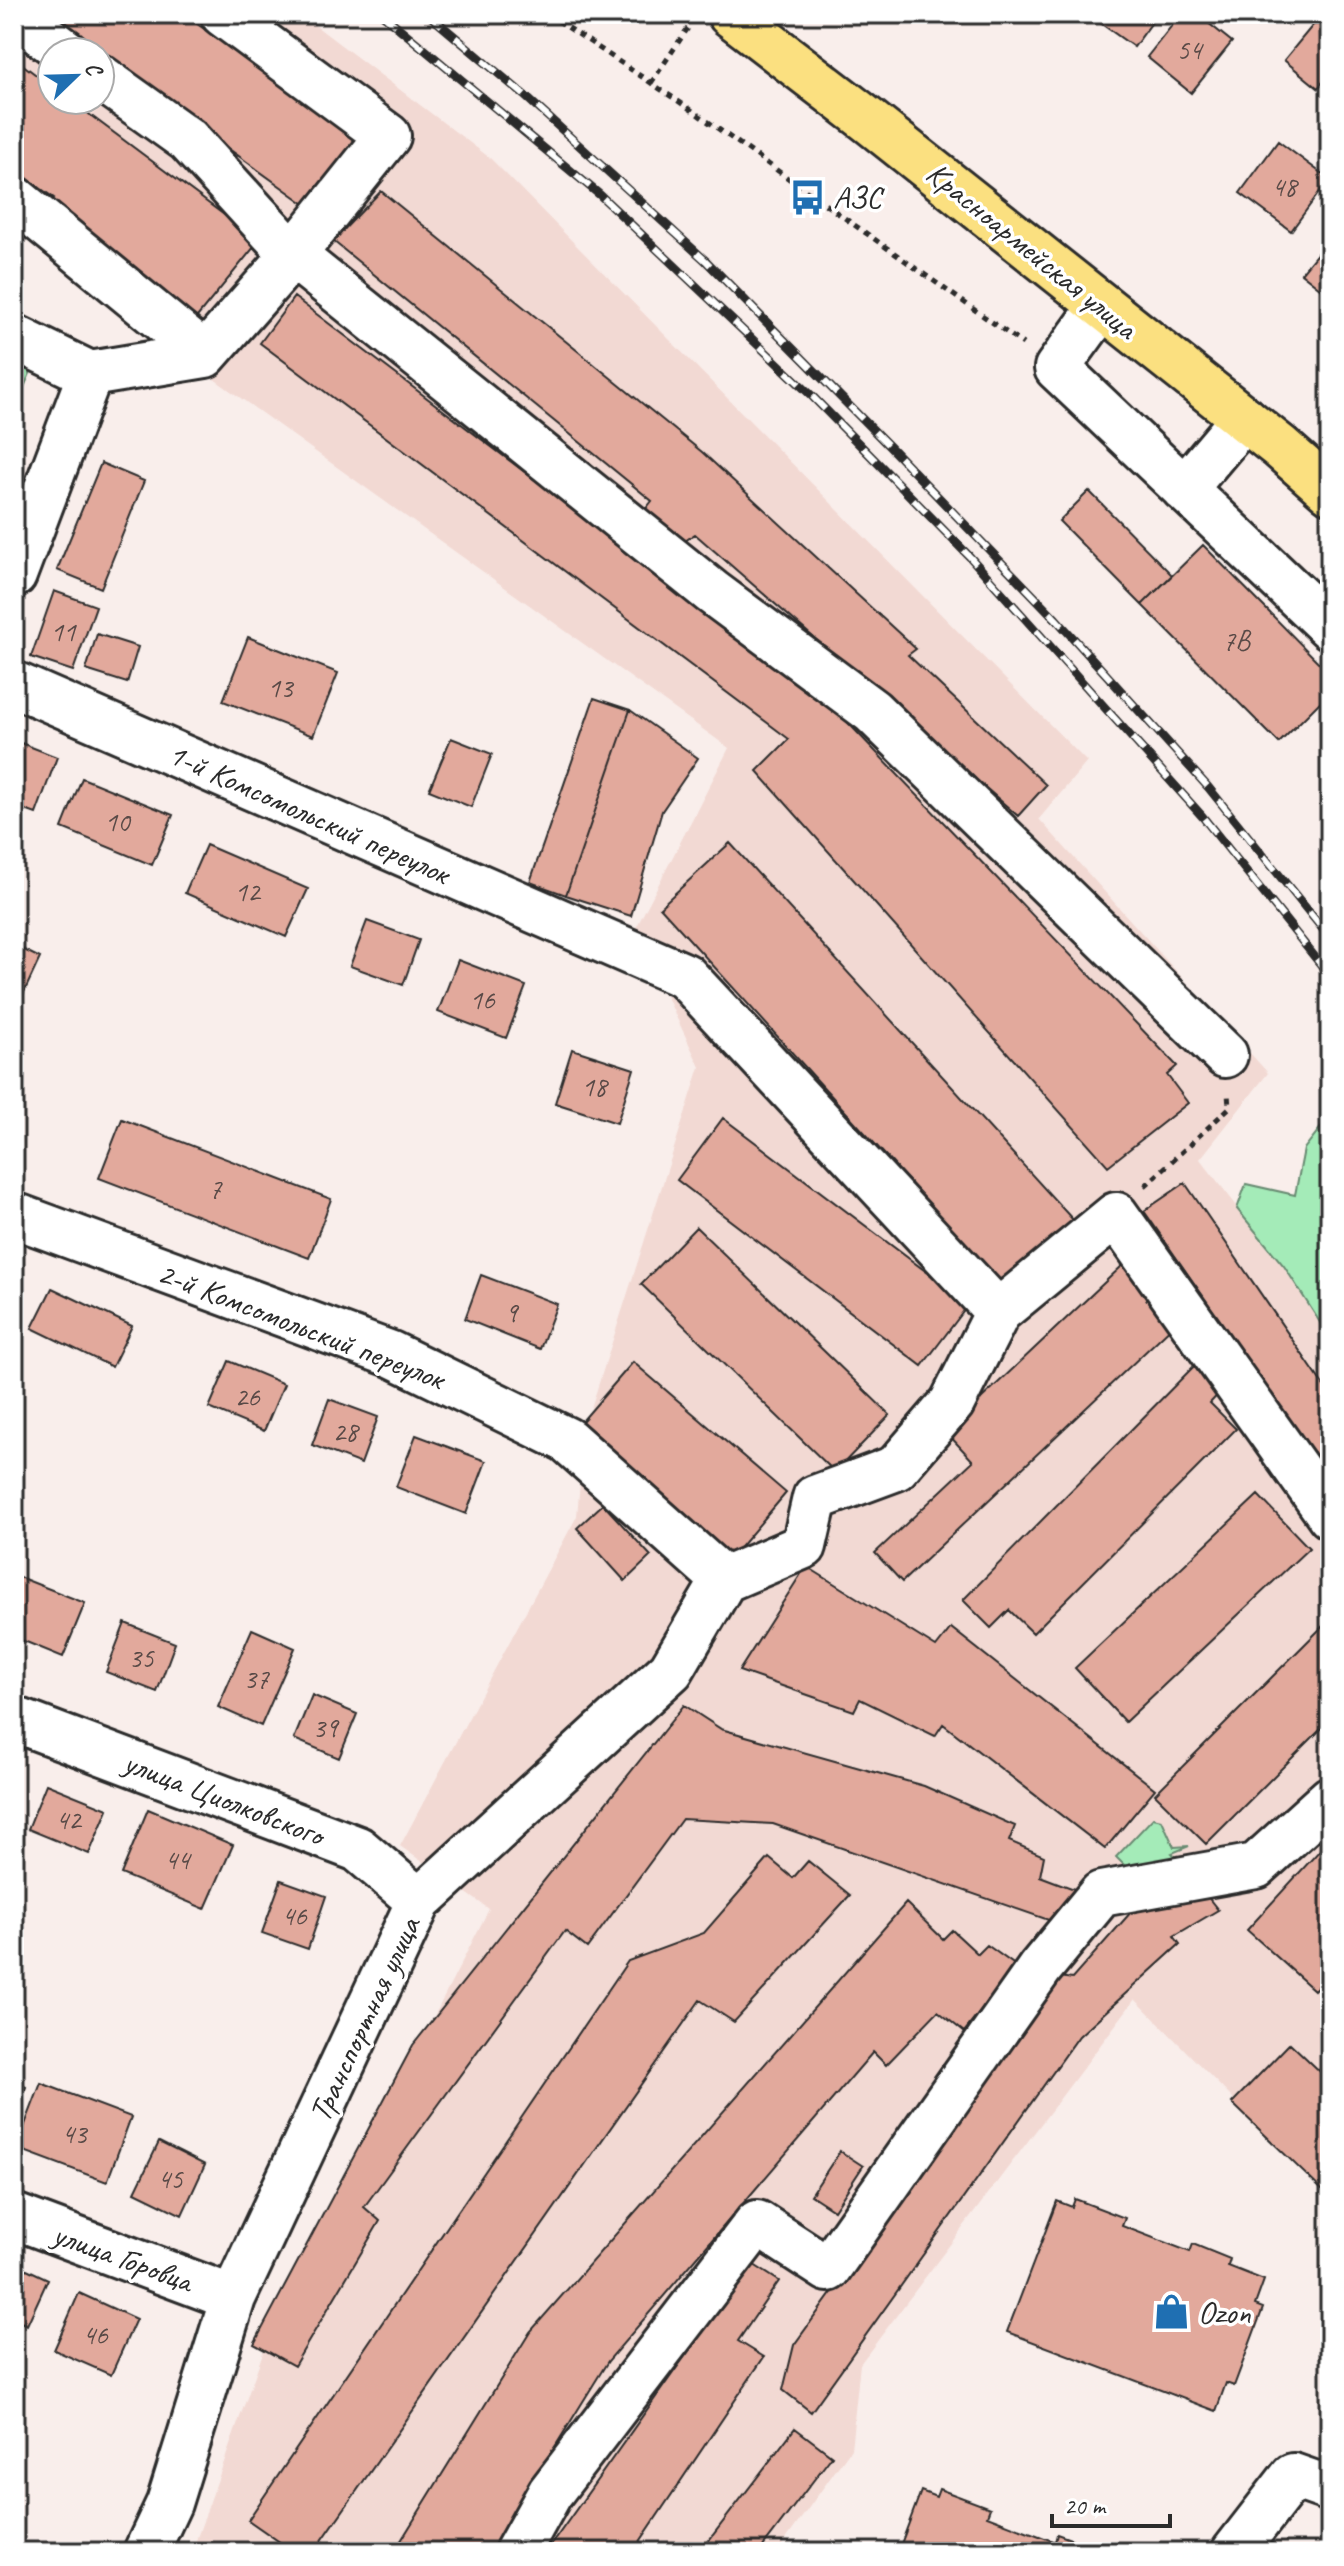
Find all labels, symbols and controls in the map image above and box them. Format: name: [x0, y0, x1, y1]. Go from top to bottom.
house number: 54: [1176, 32, 1204, 67]
north arrow: [36, 36, 116, 116]
text: С: [78, 58, 110, 82]
street label: Красноармейская улица: [918, 153, 1147, 349]
house number: 48: [1271, 169, 1299, 204]
place label: АЗС: [833, 177, 886, 218]
bus stop icon: АЗС: [788, 178, 826, 216]
house number: 11: [50, 614, 77, 649]
house number: 7В: [1223, 623, 1252, 658]
house number: 13: [267, 670, 295, 705]
street label: 1-й Комсомольский переулок: [162, 733, 459, 895]
house number: 10: [104, 804, 132, 839]
house number: 12: [234, 874, 262, 909]
house number: 16: [469, 982, 496, 1017]
house number: 18: [581, 1069, 609, 1104]
house number: 7: [209, 1171, 223, 1206]
street label: 2-й Комсомольский переулок: [152, 1252, 453, 1400]
house number: 9: [505, 1295, 520, 1330]
house number: 26: [234, 1379, 261, 1414]
house number: 28: [332, 1414, 360, 1449]
house number: 35: [128, 1640, 155, 1675]
house number: 37: [243, 1661, 270, 1696]
house number: 39: [312, 1710, 340, 1745]
street label: улица Циолковского: [116, 1741, 333, 1857]
house number: 42: [55, 1802, 83, 1837]
house number: 44: [164, 1842, 192, 1877]
house number: 46: [281, 1898, 308, 1933]
street label: Транспортная улица: [299, 1909, 431, 2128]
house number: 43: [61, 2116, 89, 2151]
house number: 45: [157, 2161, 184, 2196]
street label: улица Горовца: [46, 2213, 201, 2303]
place label: Ozon: [1198, 2292, 1251, 2333]
shop icon: Ozon: [1153, 2293, 1191, 2331]
house number: 46: [82, 2317, 109, 2352]
scale bar: [1052, 2478, 1170, 2528]
text: 20 m: [1064, 2491, 1107, 2521]

